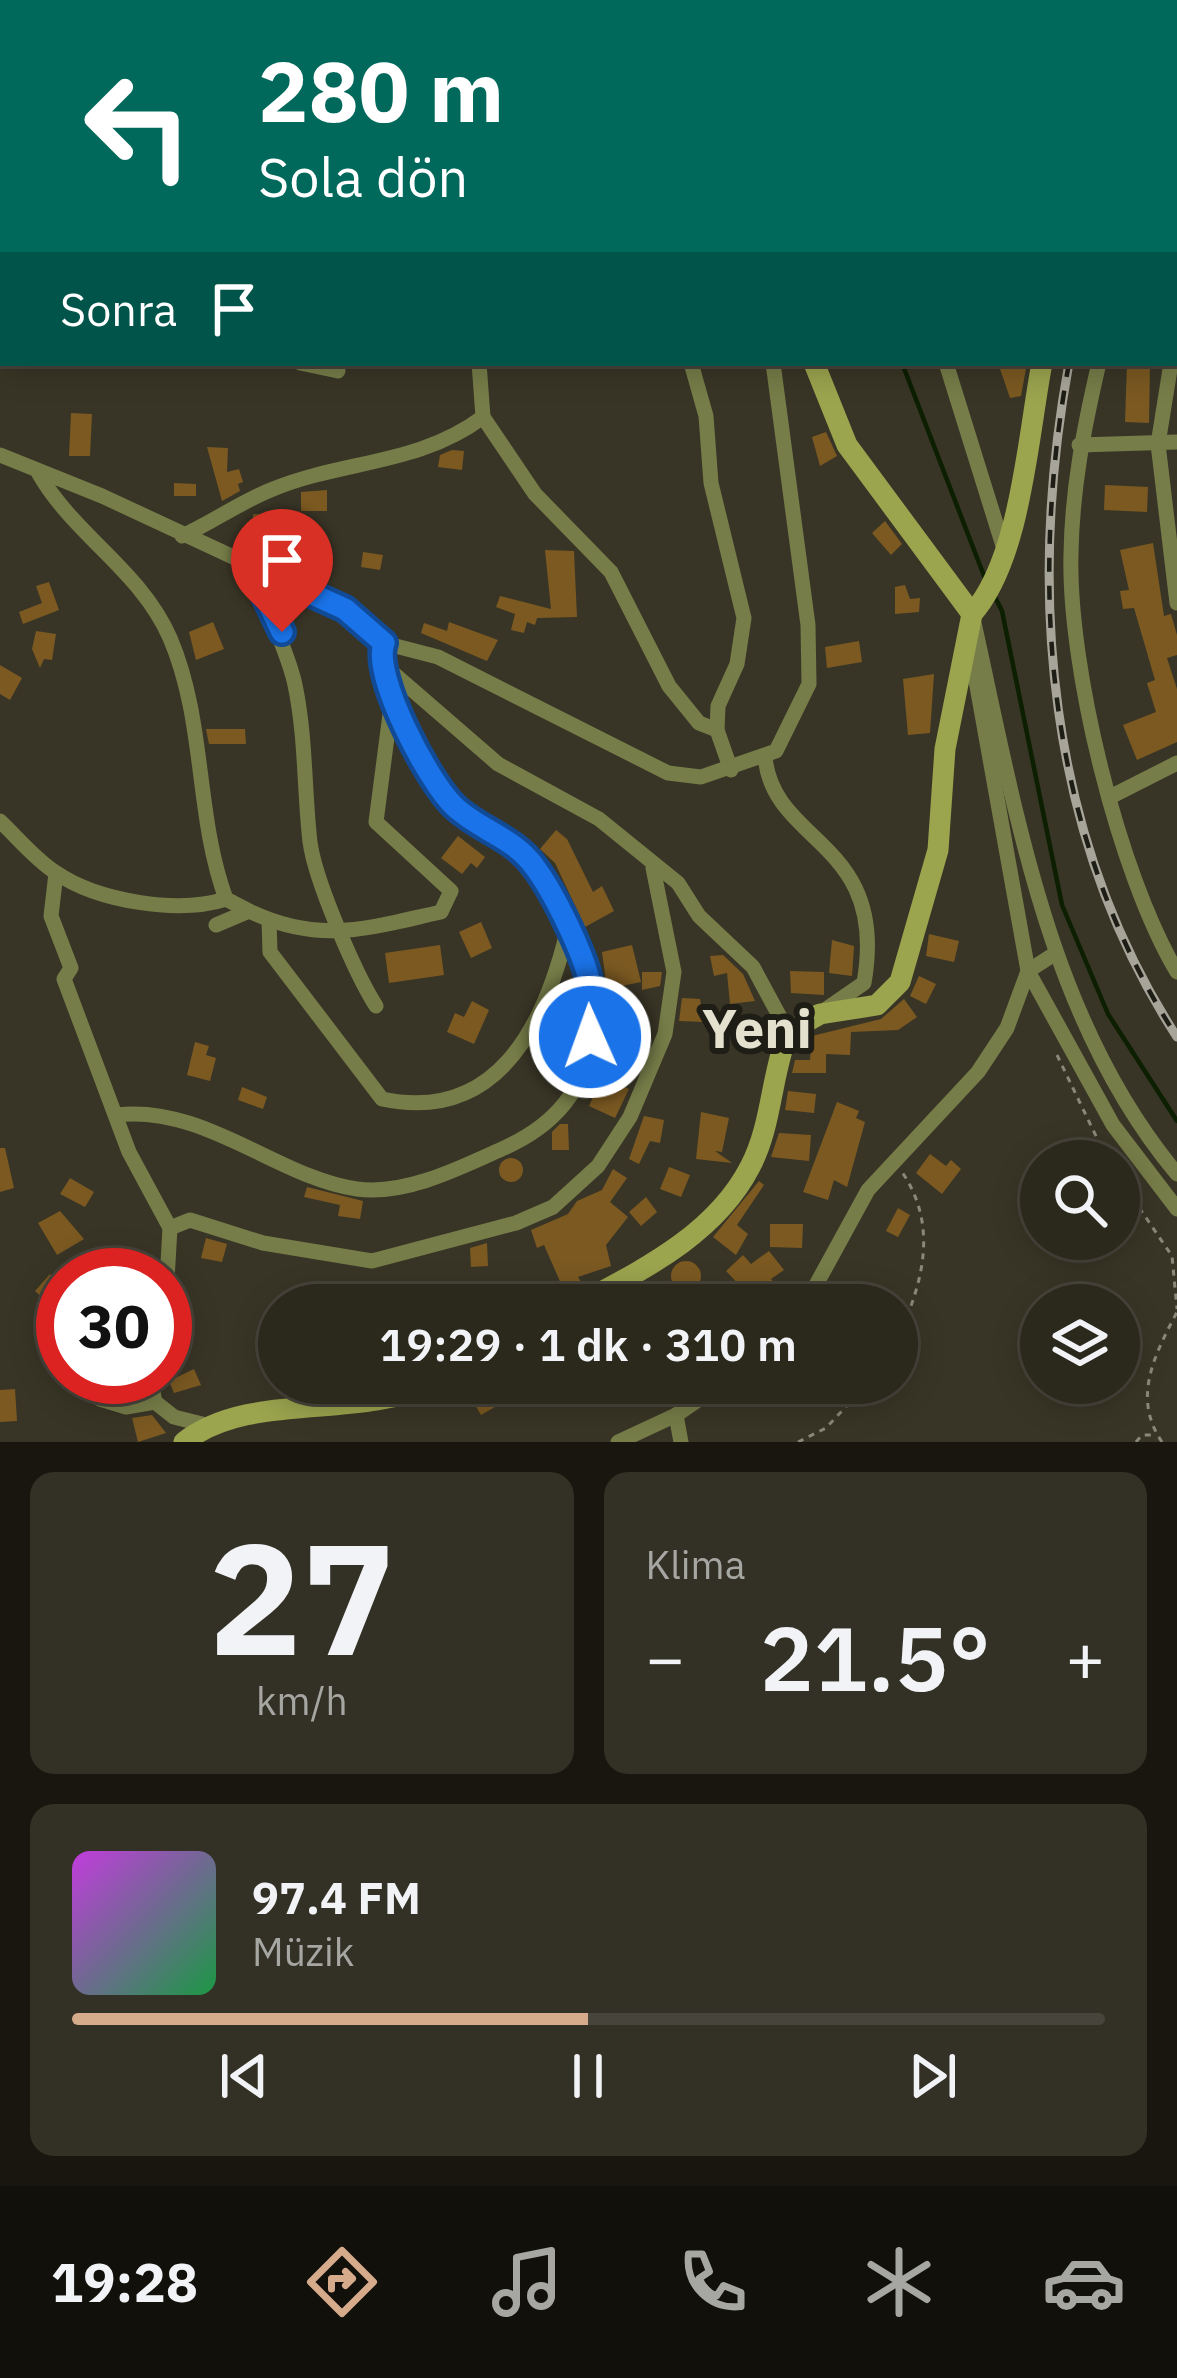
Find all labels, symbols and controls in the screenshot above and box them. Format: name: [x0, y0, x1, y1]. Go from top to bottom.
text: 280 m: [258, 36, 504, 145]
icon: left: [60, 48, 216, 204]
text: Sola dön: [258, 142, 468, 212]
icon: arrive: [201, 276, 267, 342]
text: Sonra: [60, 280, 177, 338]
pin: [231, 509, 333, 632]
icon: arrive: [249, 527, 315, 593]
position arrow: [527, 974, 653, 1100]
district label: Yeni: [702, 993, 812, 1063]
map controls: [1020, 1140, 1140, 1404]
button: search: [1020, 1140, 1140, 1260]
speed limit sign: 30: [36, 1248, 192, 1404]
button: layers: [1020, 1284, 1140, 1404]
text: 19:29 · 1 dk · 310 m: [379, 1315, 797, 1373]
text: 27: [208, 1495, 395, 1698]
text: Klima: [646, 1539, 745, 1590]
text: 21.5°: [760, 1599, 991, 1716]
text: −: [646, 1614, 685, 1700]
text: +: [1065, 1614, 1105, 1700]
text: km/h: [256, 1675, 348, 1726]
text: 97.4 FM: [252, 1868, 421, 1926]
text: Müzik: [252, 1926, 354, 1977]
icon: previous: [211, 2043, 277, 2109]
icon: pause: [555, 2043, 621, 2109]
icon: next: [900, 2043, 966, 2109]
icon: directions: [300, 2240, 384, 2324]
icon: music: [485, 2240, 569, 2324]
icon: phone: [671, 2240, 755, 2324]
icon: climate: [857, 2240, 941, 2324]
icon: car: [1042, 2240, 1126, 2324]
text: 19:28: [51, 2247, 198, 2317]

